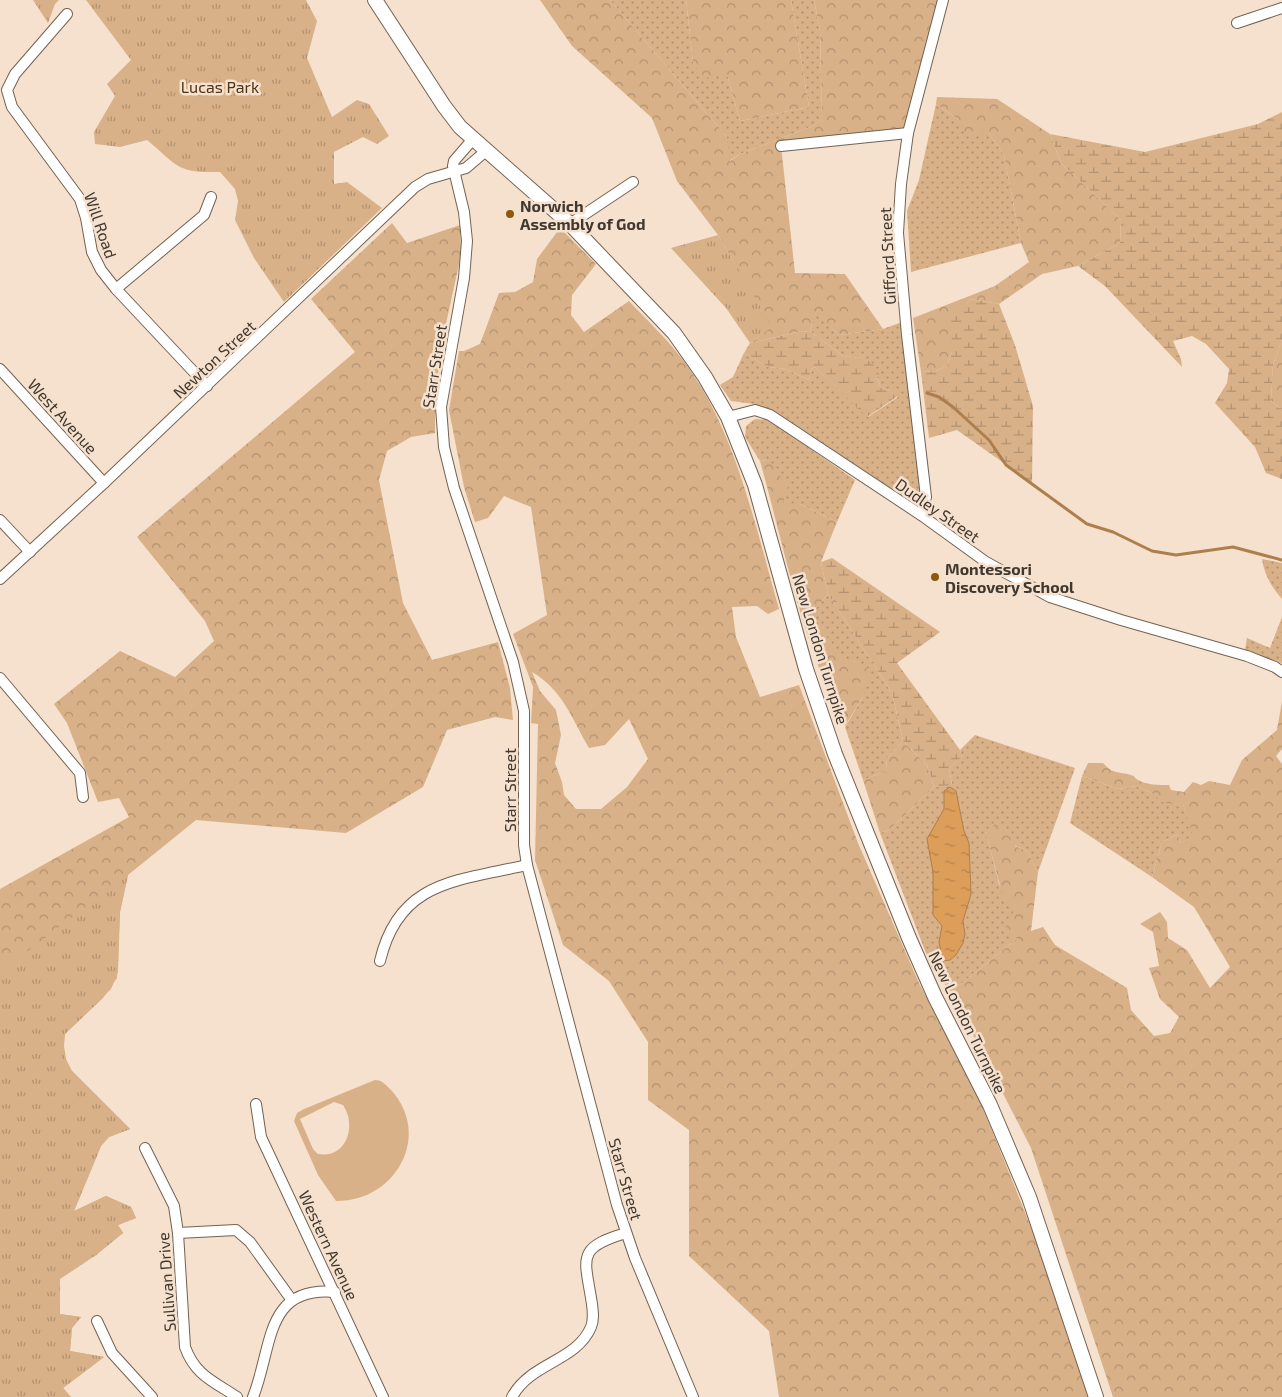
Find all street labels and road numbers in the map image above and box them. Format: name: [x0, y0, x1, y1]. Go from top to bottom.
street label: Will Road: [81, 189, 121, 261]
street label: Gifford Street: [875, 207, 899, 305]
street label: Newton Street: [169, 316, 259, 402]
street label: Starr Street: [418, 323, 450, 409]
street label: West Avenue: [24, 375, 102, 457]
street label: Dudley Street: [892, 474, 984, 546]
street label: New London Turnpike: [789, 572, 853, 726]
street label: Starr Street: [500, 748, 519, 832]
street label: New London Turnpike: [925, 948, 1011, 1096]
street label: Starr Street: [605, 1136, 647, 1222]
street label: Western Avenue: [295, 1187, 363, 1303]
street label: Sullivan Drive: [153, 1232, 179, 1332]

